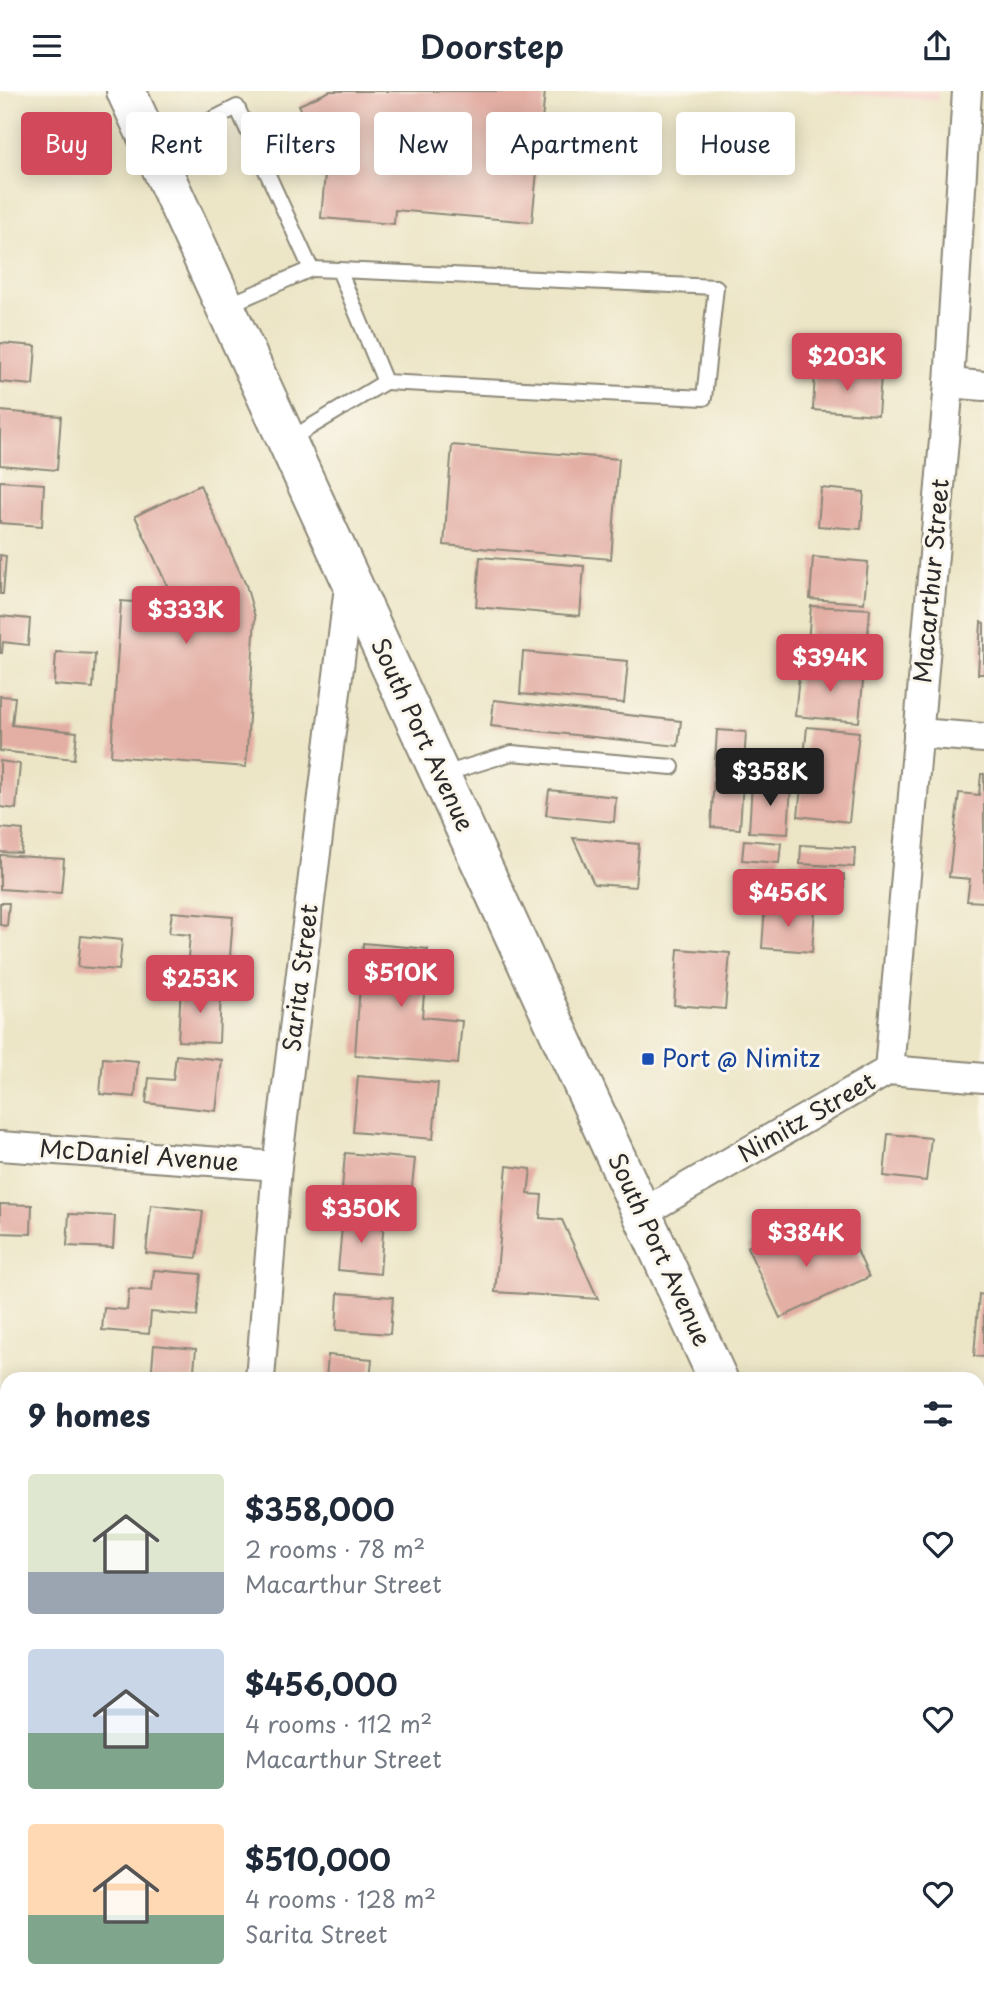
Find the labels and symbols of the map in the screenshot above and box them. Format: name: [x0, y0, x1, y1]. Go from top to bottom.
pin: $203K: [798, 334, 896, 393]
street label: Macarthur Street: [903, 477, 957, 685]
pin: $333K: [137, 587, 235, 646]
street label: South Port Avenue: [363, 632, 484, 837]
pin: $394K: [781, 635, 879, 694]
pin: $358K: [721, 749, 819, 808]
pin: $456K: [739, 869, 837, 929]
street label: Sarita Street: [272, 902, 326, 1054]
pin: $510K: [352, 949, 450, 1009]
pin: $253K: [151, 955, 249, 1015]
place label: Port @ Nimitz: [662, 1039, 820, 1075]
marker: Port @ Nimitz: [640, 1051, 656, 1067]
street label: Nimitz Street: [731, 1062, 882, 1170]
street label: McDaniel Avenue: [38, 1129, 240, 1179]
street label: South Port Avenue: [600, 1147, 721, 1352]
pin: $350K: [312, 1185, 410, 1245]
pin: $384K: [757, 1209, 855, 1269]

